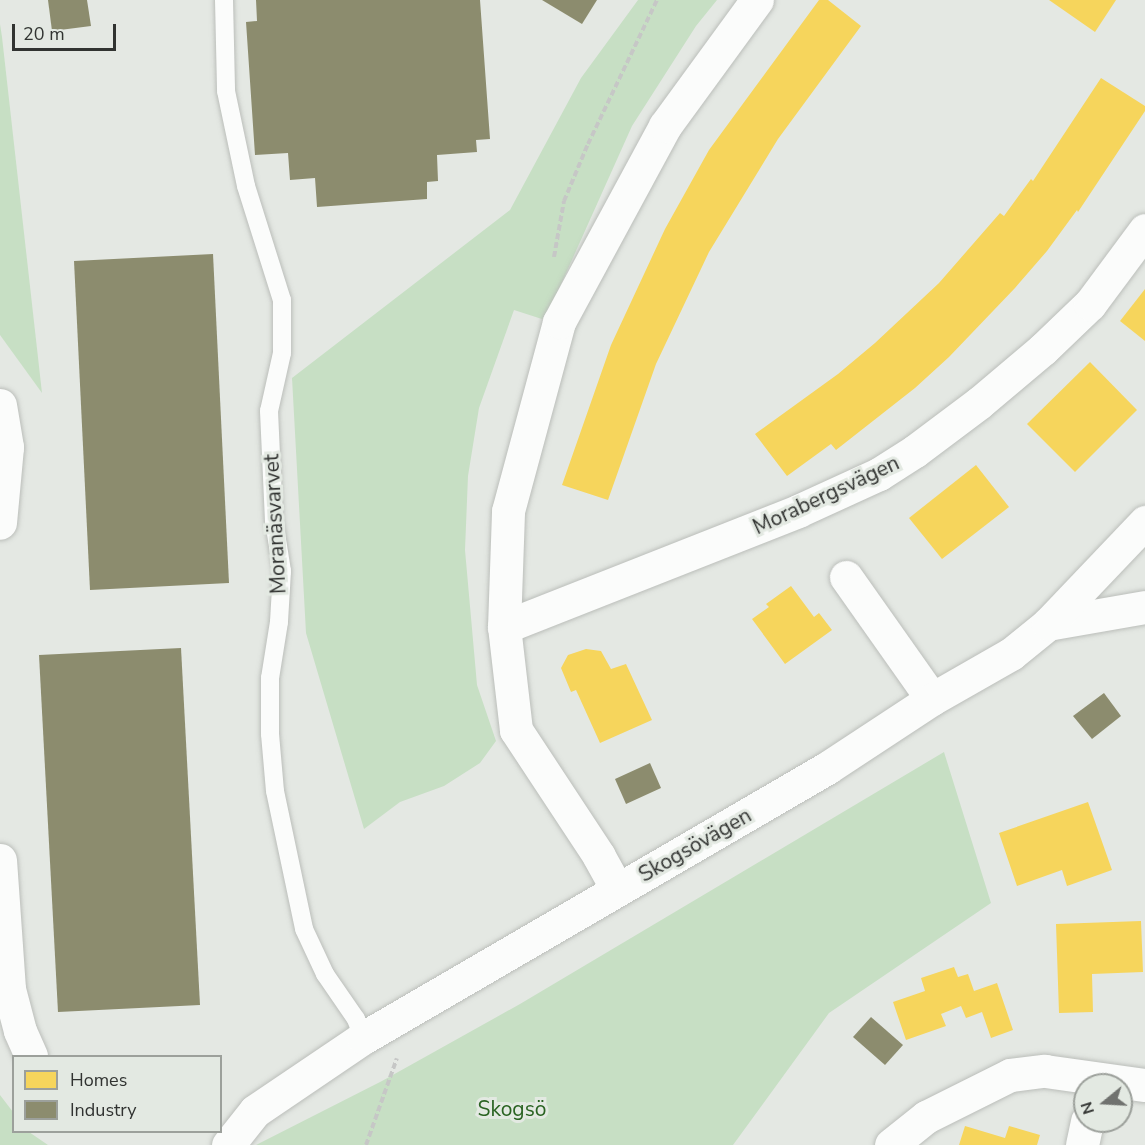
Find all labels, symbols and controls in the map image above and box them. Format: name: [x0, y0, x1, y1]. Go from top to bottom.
scale bar: [15, 12, 118, 50]
text: 20 m: [23, 22, 65, 46]
street label: Morabergsvägen: [749, 450, 903, 540]
street label: Moranäsvarvet: [259, 453, 291, 595]
street label: Skogsövägen: [634, 803, 756, 887]
legend: [12, 1055, 222, 1133]
text: Homes: [70, 1068, 127, 1092]
north arrow: [1073, 1073, 1133, 1133]
park label: Skogsö: [478, 1096, 546, 1122]
text: Industry: [70, 1098, 137, 1122]
text: N: [1075, 1099, 1100, 1117]

